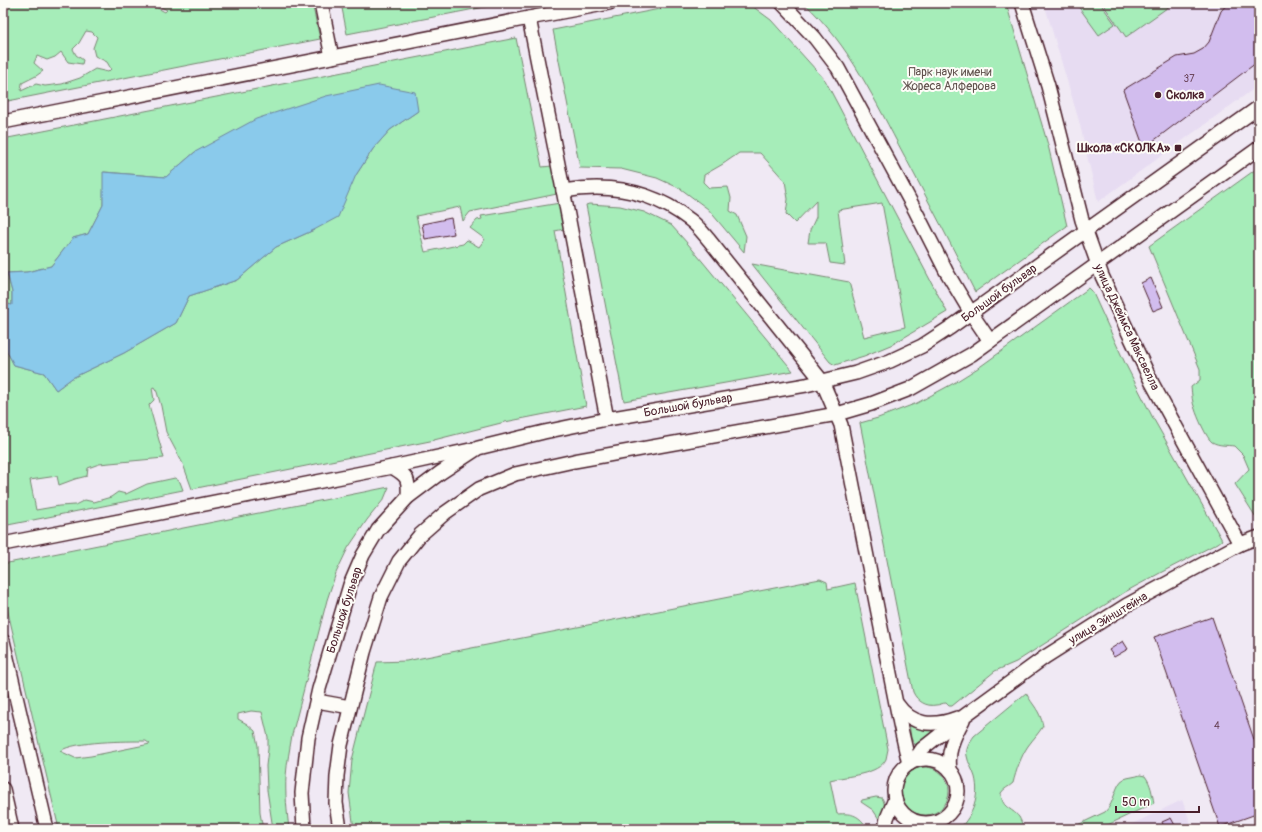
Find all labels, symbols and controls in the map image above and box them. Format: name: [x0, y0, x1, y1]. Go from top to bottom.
park label: Парк наук имени Жореса Алферова: [902, 65, 996, 94]
house number: 37: [1184, 73, 1195, 85]
place label: Сколка: [1166, 88, 1205, 103]
marker: Сколка: [1153, 90, 1163, 100]
place label: Школа «СКОЛКА»: [1076, 141, 1171, 156]
marker: Школа «СКОЛКА»: [1173, 143, 1183, 153]
street label: Большой бульвар: [959, 261, 1040, 326]
street label: улица Джеймса Максвелла: [1090, 261, 1163, 393]
street label: Большой бульвар: [643, 390, 734, 421]
street label: Большой бульвар: [323, 565, 366, 655]
street label: улица Эйнштейна: [1065, 589, 1151, 648]
house number: 4: [1214, 720, 1220, 732]
scale bar: [1116, 788, 1199, 814]
text: 50 m: [1122, 795, 1150, 810]

